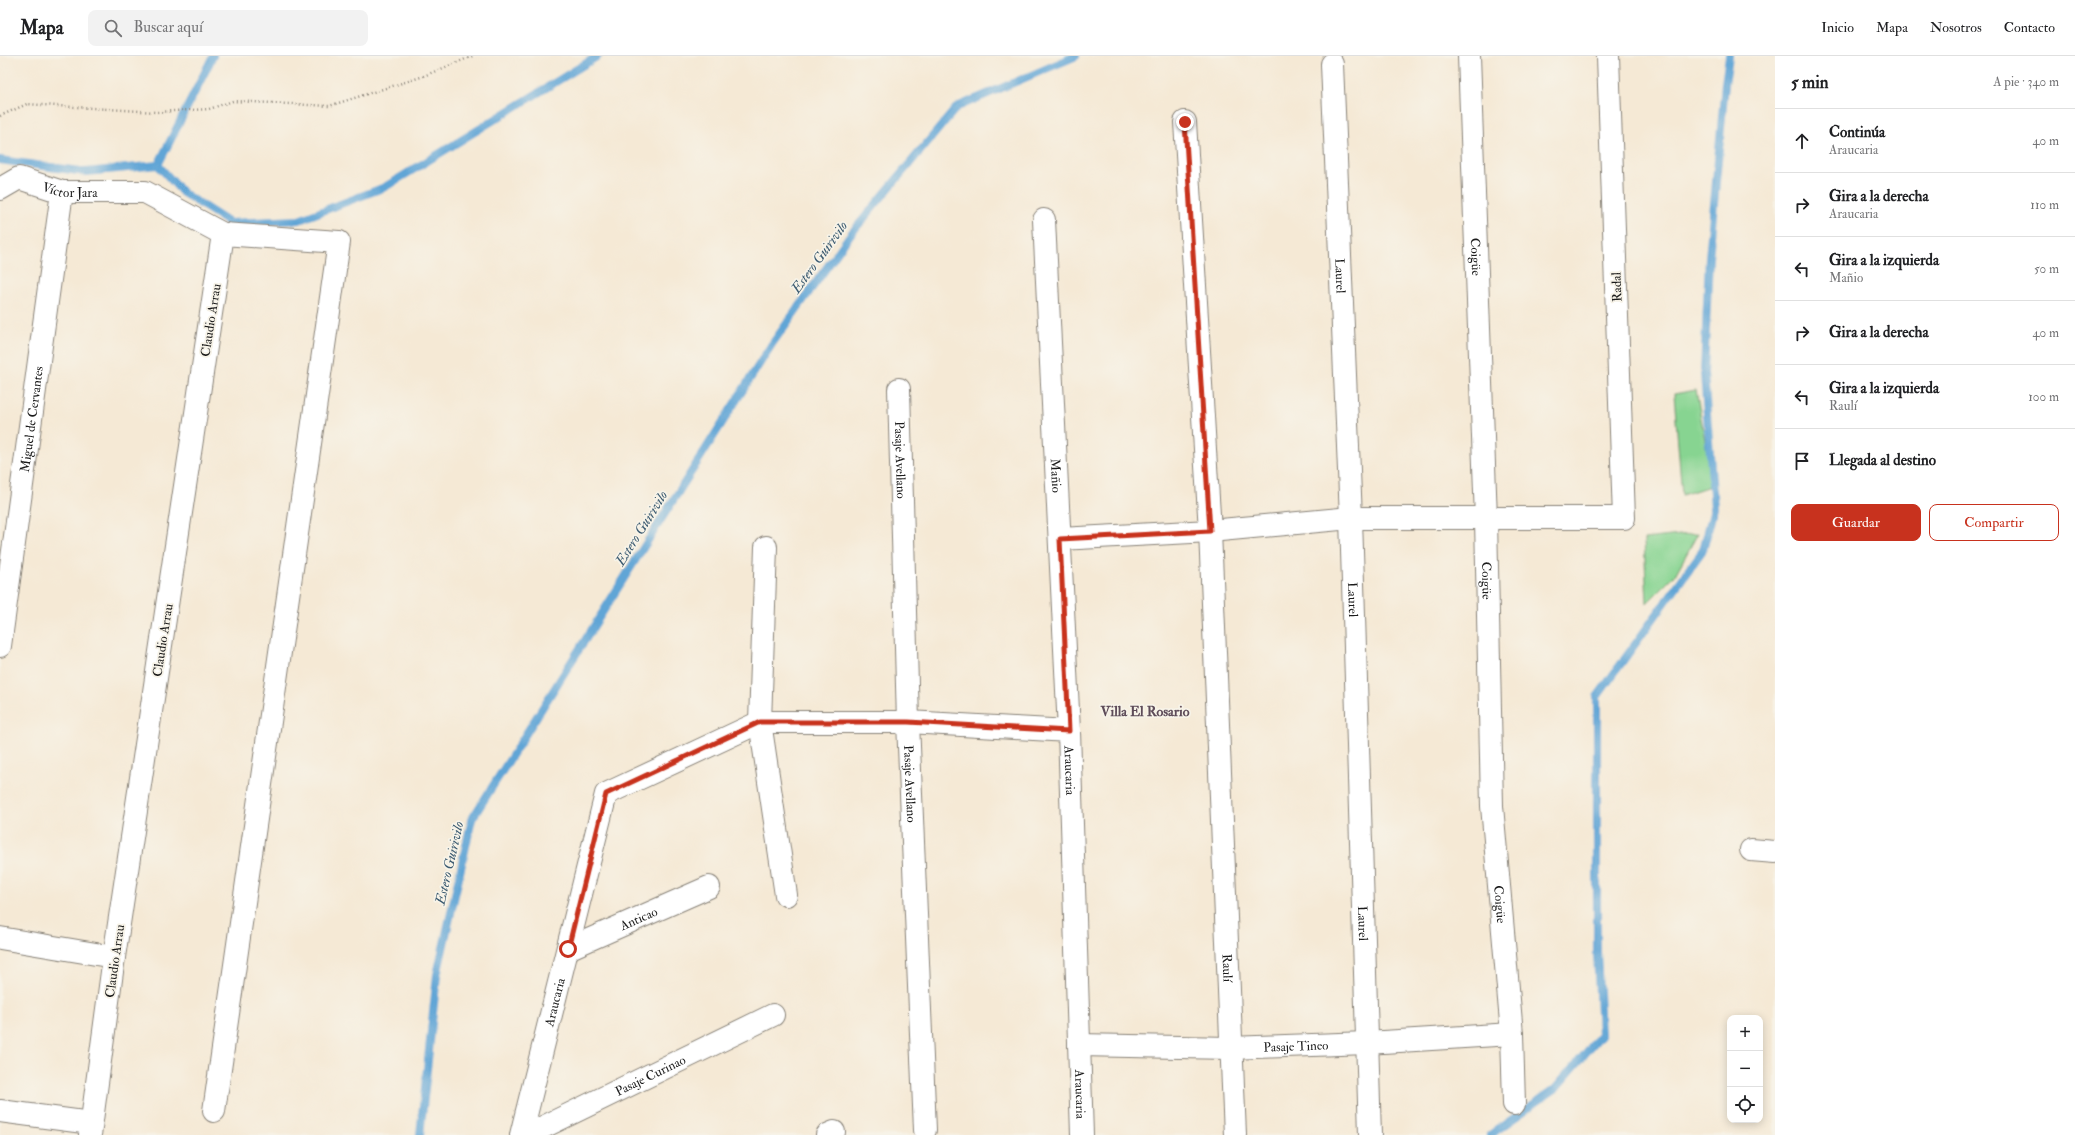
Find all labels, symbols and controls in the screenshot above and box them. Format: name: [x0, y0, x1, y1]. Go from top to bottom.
search box: [88, 10, 368, 46]
text: Mapa: [20, 16, 64, 40]
icon: search: [102, 17, 124, 39]
text: Buscar aquí: [134, 18, 203, 37]
text: Inicio: [1821, 19, 1854, 36]
text: Mapa: [1876, 19, 1908, 36]
text: Nosotros: [1930, 19, 1982, 36]
text: Contacto: [2004, 19, 2055, 36]
text: 5 min: [1791, 72, 1829, 93]
text: A pie · 340 m: [1993, 74, 2059, 90]
route end: [1176, 113, 1194, 131]
text: Continúa: [1829, 123, 1885, 142]
icon: ahead: [1791, 130, 1813, 152]
text: 40 m: [2033, 133, 2059, 149]
text: Araucaria: [1829, 142, 1878, 158]
street label: Víctor Jara: [40, 179, 98, 201]
text: Gira a la derecha: [1829, 187, 1929, 206]
icon: right: [1791, 194, 1813, 216]
text: 110 m: [2030, 197, 2059, 213]
text: Araucaria: [1829, 206, 1878, 222]
water label: Estero Guirivilo: [787, 218, 851, 298]
street label: Coigüe: [1467, 238, 1484, 277]
text: Gira a la izquierda: [1829, 251, 1939, 270]
street label: Laurel: [1331, 258, 1349, 294]
icon: left: [1791, 258, 1813, 280]
text: 50 m: [2034, 261, 2059, 277]
text: Mañio: [1829, 270, 1863, 286]
street label: Radal: [1608, 271, 1626, 302]
street label: Claudio Arrau: [197, 282, 225, 358]
icon: right: [1791, 322, 1813, 344]
text: Gira a la derecha: [1829, 323, 1929, 342]
text: 40 m: [2033, 325, 2059, 341]
street label: Miguel de Cervantes: [17, 365, 47, 473]
text: Gira a la izquierda: [1829, 379, 1939, 398]
icon: left: [1791, 386, 1813, 408]
text: 100 m: [2028, 389, 2059, 405]
text: Raulí: [1829, 398, 1857, 414]
street label: Pasaje Avellano: [891, 421, 909, 499]
icon: arrive: [1791, 450, 1813, 472]
text: Llegada al destino: [1829, 451, 1936, 470]
street label: Mañio: [1047, 458, 1064, 493]
water label: Estero Guirivilo: [611, 488, 671, 570]
button: Guardar: [1791, 504, 1921, 541]
button: Compartir: [1929, 504, 2059, 541]
street label: Coigüe: [1478, 562, 1495, 600]
street label: Laurel: [1344, 582, 1361, 618]
street label: Claudio Arrau: [149, 602, 177, 678]
district label: Villa El Rosario: [1100, 703, 1190, 720]
street label: Araucaria: [1060, 744, 1078, 796]
street label: Pasaje Avellano: [900, 745, 919, 823]
water label: Estero Guirivilo: [431, 820, 467, 907]
street label: Coigüe: [1490, 885, 1509, 924]
street label: Anticao: [617, 904, 660, 935]
street label: Laurel: [1354, 906, 1371, 942]
street label: Claudio Arrau: [102, 923, 128, 999]
route start: [559, 940, 577, 958]
street label: Raulí: [1219, 953, 1236, 984]
street label: Araucaria: [541, 976, 569, 1029]
map controls: [1727, 1015, 1763, 1123]
button: +: [1727, 1015, 1763, 1051]
street label: Pasaje Tineo: [1263, 1037, 1329, 1056]
button: −: [1727, 1051, 1763, 1087]
street label: Pasaje Curinao: [613, 1052, 688, 1100]
street label: Araucaria: [1071, 1068, 1088, 1120]
button: locate: [1727, 1087, 1763, 1123]

